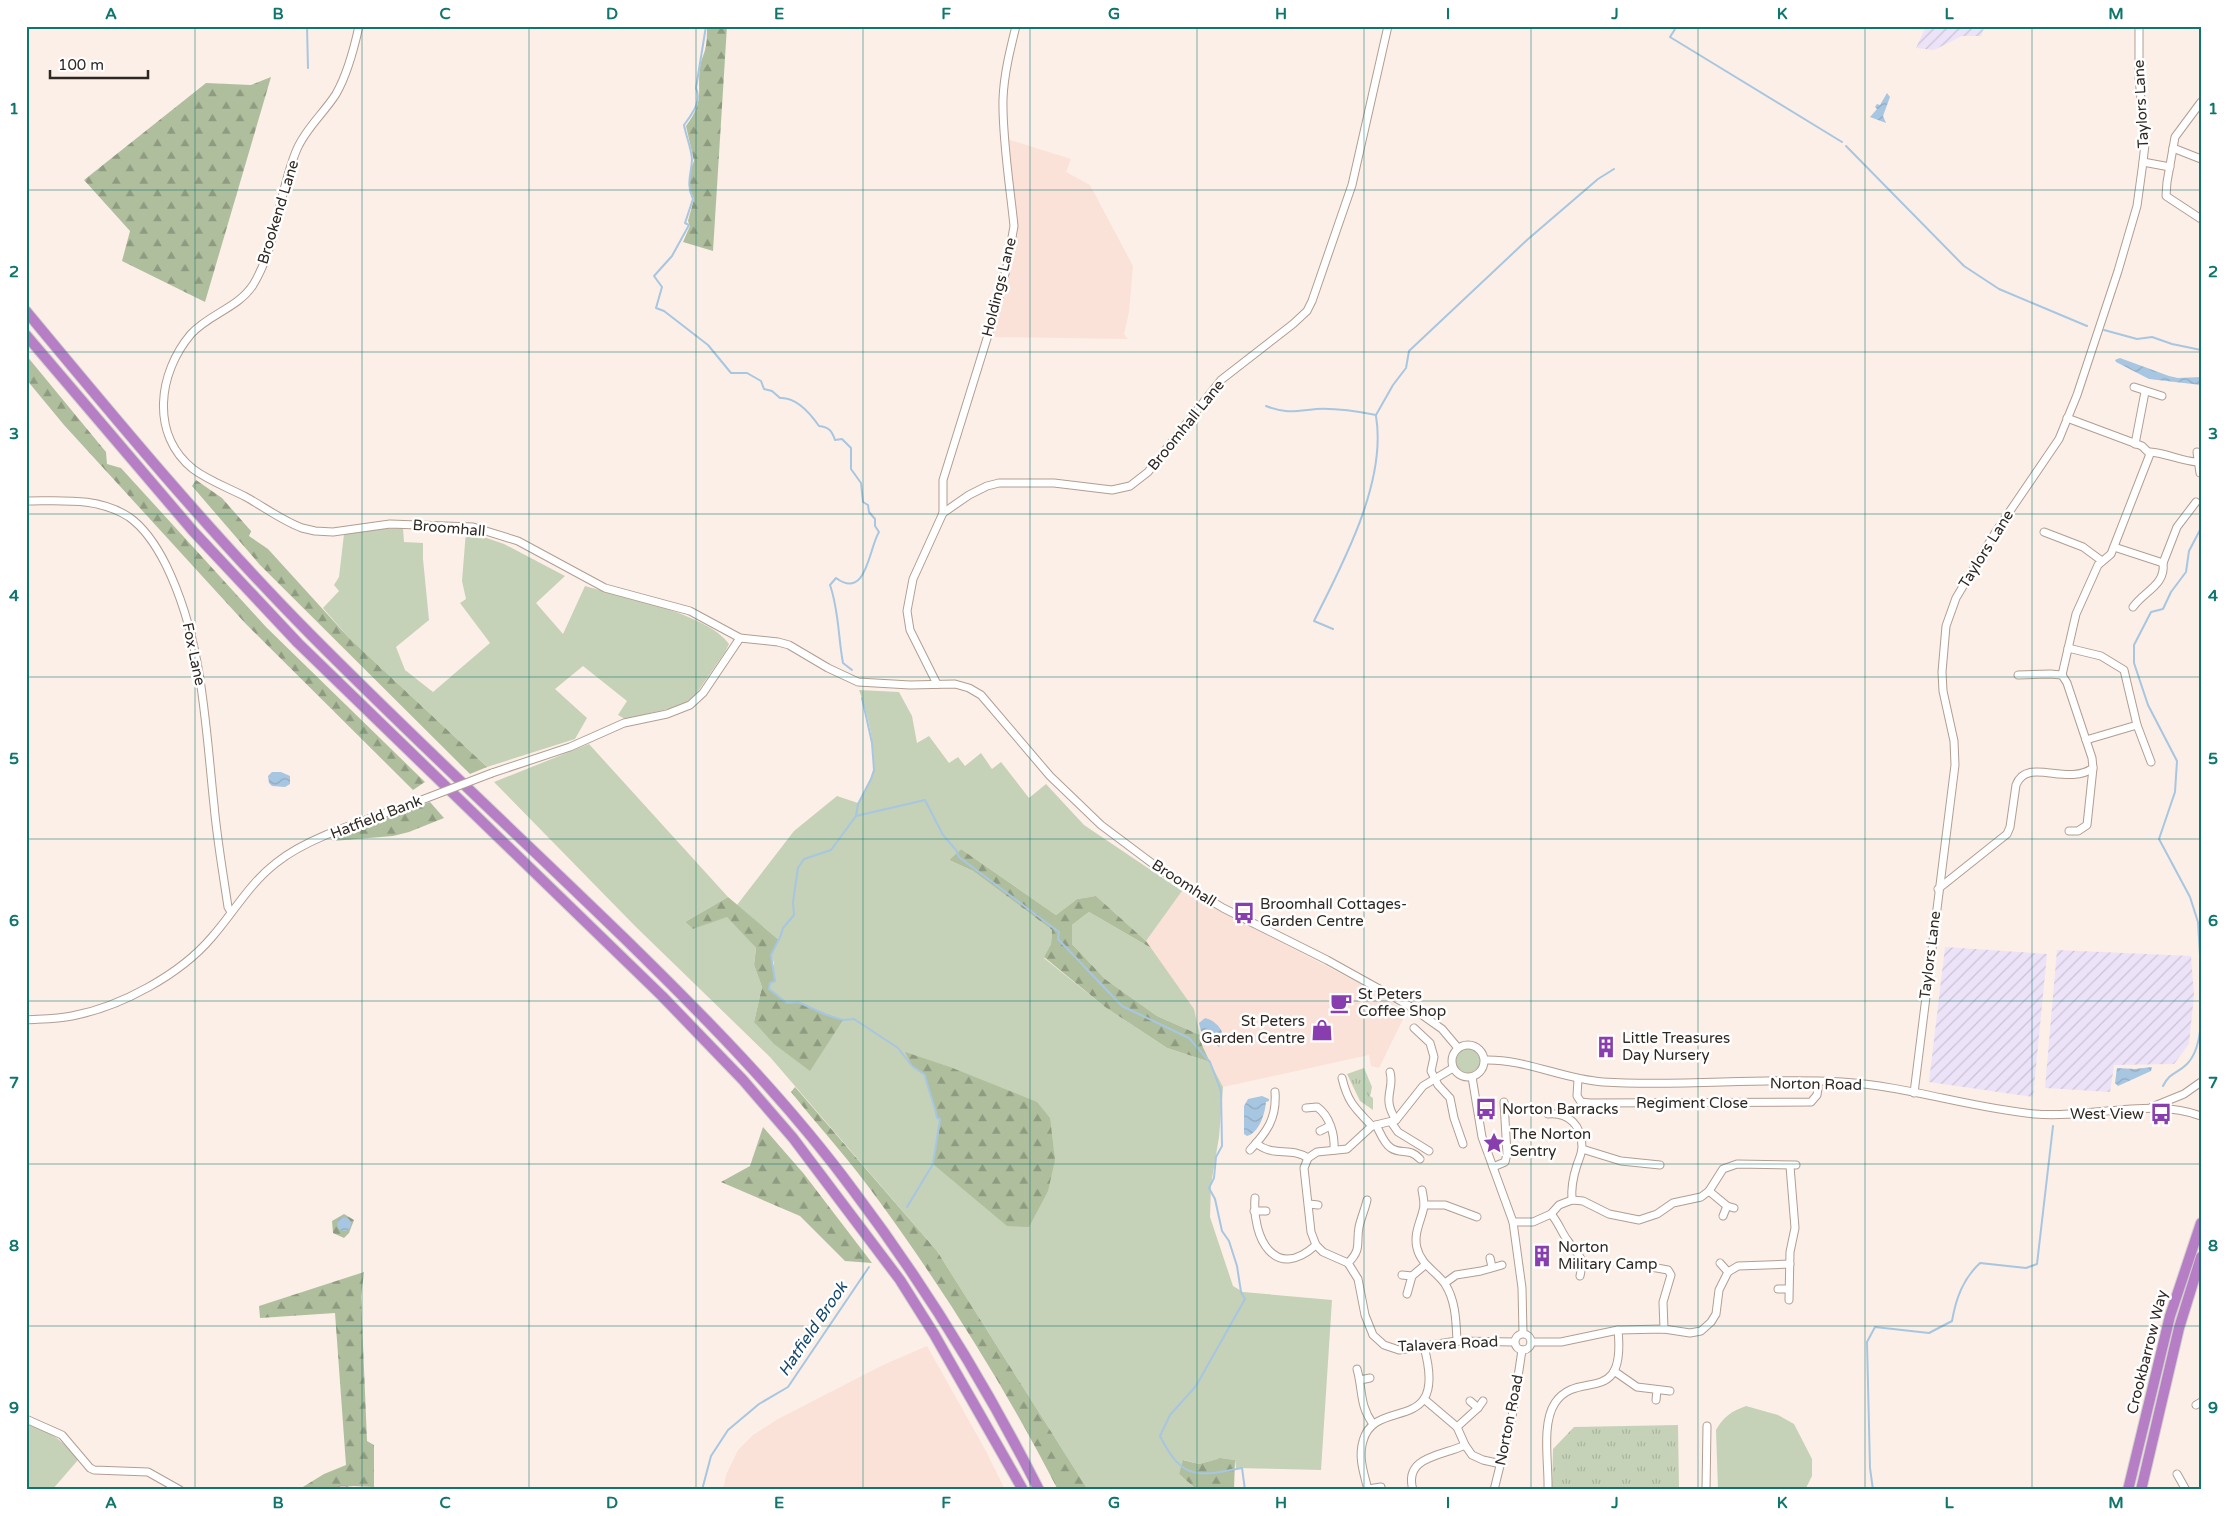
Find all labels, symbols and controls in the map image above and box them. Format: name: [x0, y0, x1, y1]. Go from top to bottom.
text: A: [105, 4, 117, 24]
text: B: [272, 4, 284, 24]
text: C: [439, 4, 451, 24]
text: D: [606, 4, 618, 24]
text: E: [774, 4, 784, 24]
text: F: [941, 4, 951, 24]
text: G: [1108, 4, 1120, 24]
text: H: [1275, 4, 1287, 24]
text: I: [1446, 4, 1450, 24]
text: J: [1610, 4, 1619, 24]
text: K: [1777, 4, 1788, 24]
text: L: [1944, 4, 1954, 24]
text: M: [2108, 4, 2124, 24]
scale bar: [50, 48, 148, 80]
text: 100 m: [58, 56, 104, 74]
street label: Taylors Lane: [2130, 59, 2152, 149]
text: 1: [9, 99, 19, 119]
text: 1: [2208, 99, 2218, 119]
street label: Brookend Lane: [254, 158, 302, 266]
street label: Holdings Lane: [978, 236, 1020, 338]
text: 2: [9, 262, 19, 282]
text: 2: [2208, 262, 2218, 282]
street label: Broomhall Lane: [1144, 376, 1228, 474]
text: 3: [9, 424, 19, 444]
text: 3: [2208, 424, 2218, 444]
street label: Taylors Lane: [1955, 507, 2017, 591]
street label: Broomhall: [412, 516, 486, 540]
text: 4: [9, 586, 19, 606]
text: 4: [2208, 586, 2218, 606]
street label: Fox Lane: [179, 621, 209, 687]
text: 5: [9, 749, 19, 769]
text: 5: [2208, 749, 2218, 769]
street label: Hatfield Bank: [328, 791, 424, 843]
street label: Broomhall: [1149, 856, 1219, 910]
place label: Broomhall Cottages- Garden Centre: [1260, 895, 1407, 930]
bus stop icon: Broomhall Cottages- Garden Centre: [1231, 900, 1257, 926]
street label: Taylors Lane: [1916, 910, 1944, 1000]
text: 6: [9, 911, 19, 931]
text: 6: [2208, 911, 2218, 931]
place label: St Peters Coffee Shop: [1358, 985, 1446, 1020]
cafe icon: St Peters Coffee Shop: [1328, 990, 1354, 1016]
place label: St Peters Garden Centre: [1201, 1012, 1305, 1047]
shop icon: St Peters Garden Centre: [1309, 1017, 1335, 1043]
place label: Little Treasures Day Nursery: [1622, 1029, 1730, 1064]
building icon: Little Treasures Day Nursery: [1593, 1034, 1619, 1060]
text: 7: [9, 1073, 19, 1093]
text: 7: [2208, 1073, 2218, 1093]
street label: Norton Road: [1770, 1074, 1862, 1094]
street label: Regiment Close: [1636, 1094, 1748, 1112]
bus stop icon: Norton Barracks: [1473, 1096, 1499, 1122]
place label: Norton Barracks: [1502, 1100, 1619, 1118]
bus stop icon: West View: [2148, 1101, 2174, 1127]
place label: West View: [2070, 1105, 2144, 1123]
place label: The Norton Sentry: [1510, 1125, 1591, 1160]
place icon: The Norton Sentry: [1481, 1130, 1507, 1156]
text: 8: [9, 1236, 19, 1256]
text: 8: [2208, 1236, 2218, 1256]
place label: Norton Military Camp: [1558, 1238, 1658, 1273]
building icon: Norton Military Camp: [1529, 1243, 1555, 1269]
water label: Hatfield Brook: [774, 1277, 853, 1380]
street label: Crookbarrow Way: [2123, 1288, 2171, 1416]
street label: Talavera Road: [1397, 1332, 1499, 1356]
street label: Norton Road: [1491, 1373, 1527, 1467]
text: 9: [9, 1398, 19, 1418]
text: 9: [2208, 1398, 2218, 1418]
text: A: [105, 1493, 117, 1513]
text: B: [272, 1493, 284, 1513]
text: C: [439, 1493, 451, 1513]
text: D: [606, 1493, 618, 1513]
text: E: [774, 1493, 784, 1513]
text: F: [941, 1493, 951, 1513]
text: G: [1108, 1493, 1120, 1513]
text: H: [1275, 1493, 1287, 1513]
text: I: [1446, 1493, 1450, 1513]
text: J: [1610, 1493, 1619, 1513]
text: K: [1777, 1493, 1788, 1513]
text: L: [1944, 1493, 1954, 1513]
text: M: [2108, 1493, 2124, 1513]

